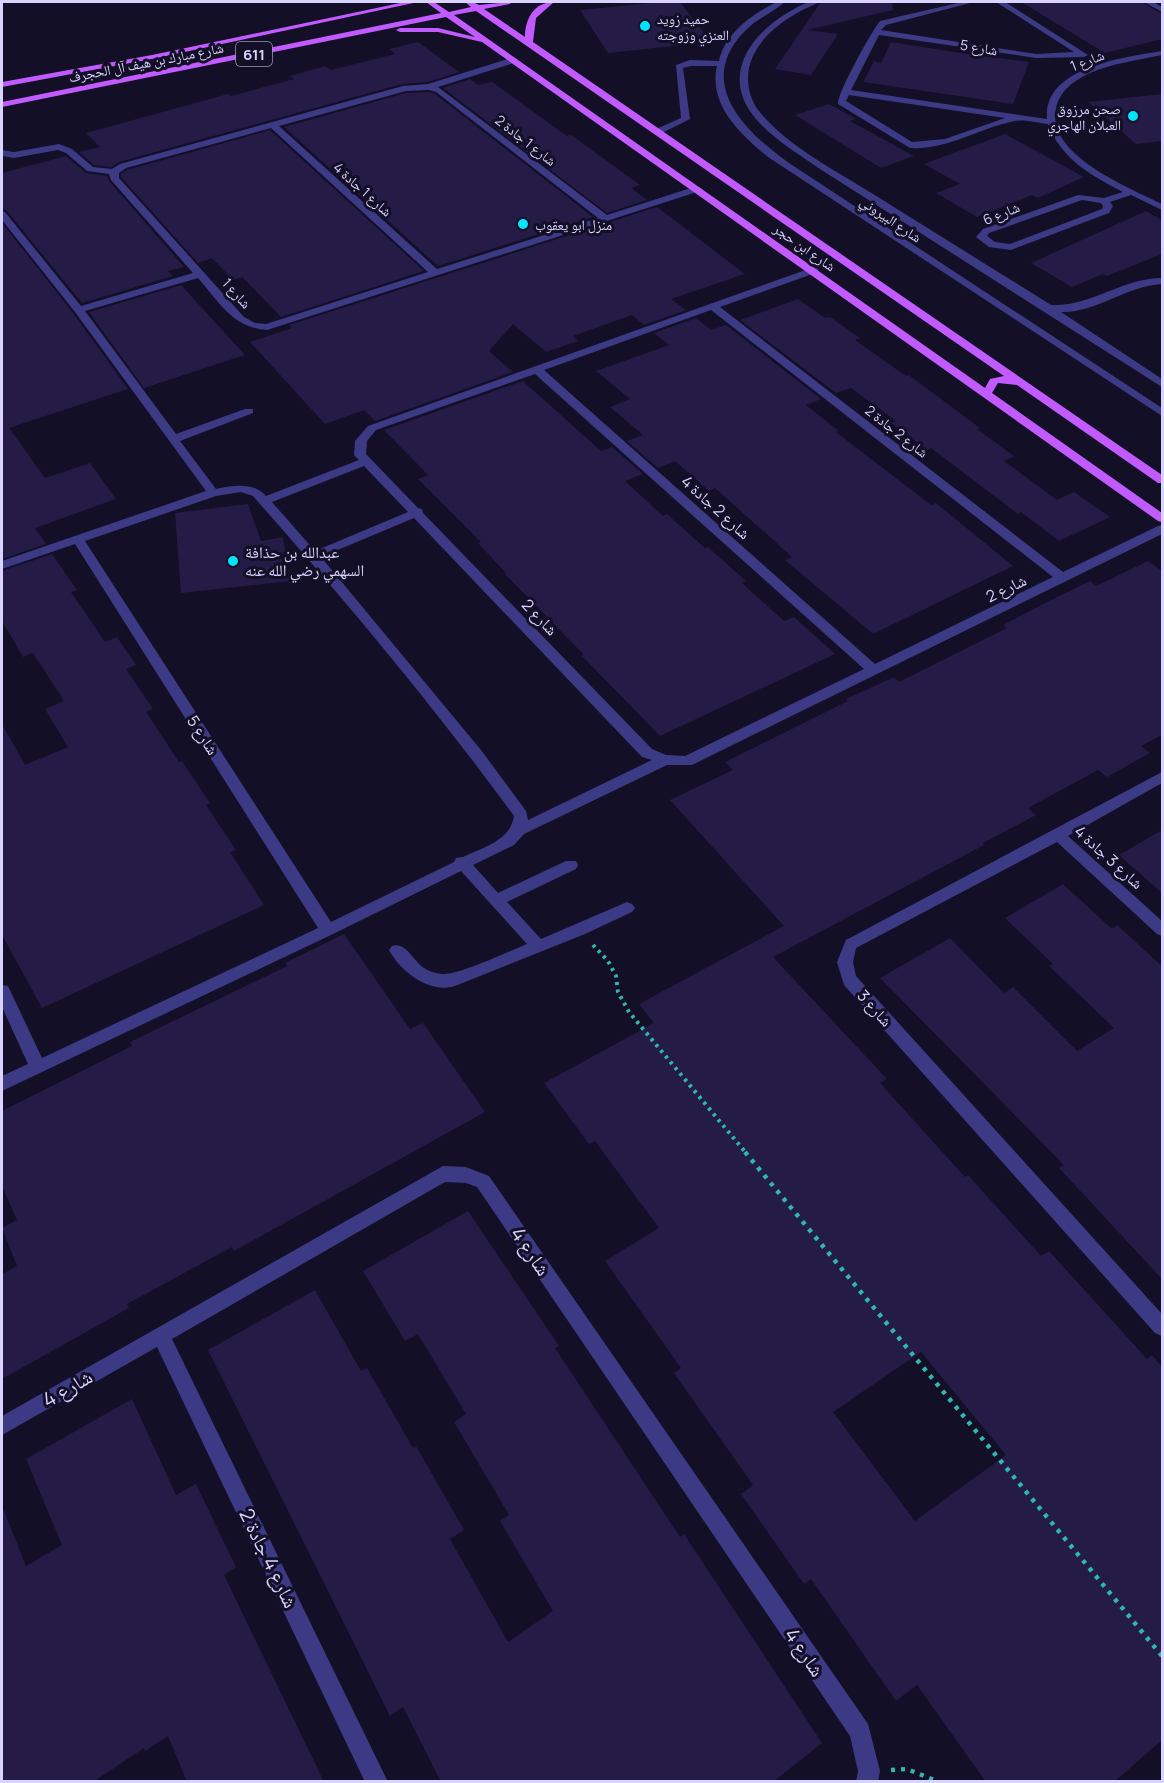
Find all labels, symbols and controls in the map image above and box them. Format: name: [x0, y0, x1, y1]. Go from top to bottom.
place label: حميد زويد العنزي وزوجته: [657, 9, 729, 46]
marker: حميد زويد العنزي وزوجته: [638, 19, 652, 33]
street label: شارع 5: [959, 35, 999, 60]
street label: شارع مبارك بن هيف آل الحجرف: [67, 38, 225, 87]
road number: 611: [236, 42, 272, 66]
street label: شارع 1: [1067, 45, 1107, 76]
place label: صحن مرزوق العبلان الهاجري: [1047, 99, 1121, 136]
marker: صحن مرزوق العبلان الهاجري: [1126, 109, 1140, 123]
street label: شارع 1 جادة 2: [491, 110, 560, 171]
street label: شارع 1 جادة 4: [329, 158, 396, 221]
street label: شارع البيروني: [855, 191, 926, 249]
street label: شارع 6: [980, 197, 1023, 230]
place label: منزل ابو يعقوب: [535, 215, 612, 234]
marker: منزل ابو يعقوب: [516, 217, 530, 231]
street label: شارع ابن حجر: [769, 218, 840, 276]
street label: شارع 1: [218, 274, 256, 313]
street label: شارع 2 جادة 2: [861, 400, 932, 462]
street label: شارع 2 جادة 4: [677, 470, 755, 544]
place label: عبدالله بن حذافة السهمي رضي الله عنه: [245, 541, 364, 583]
marker: عبدالله بن حذافة السهمي رضي الله عنه: [226, 554, 240, 568]
street label: شارع 2: [982, 569, 1030, 607]
street label: شارع 2: [517, 594, 563, 640]
street label: شارع 5: [182, 711, 224, 759]
street label: شارع 3 جادة 4: [1070, 820, 1148, 894]
street label: شارع 3: [853, 985, 897, 1031]
street label: شارع 4: [505, 1221, 557, 1281]
street label: شارع 4: [37, 1363, 97, 1413]
street label: شارع 4 جادة 2: [233, 1504, 305, 1612]
street label: شارع 4: [779, 1622, 831, 1682]

